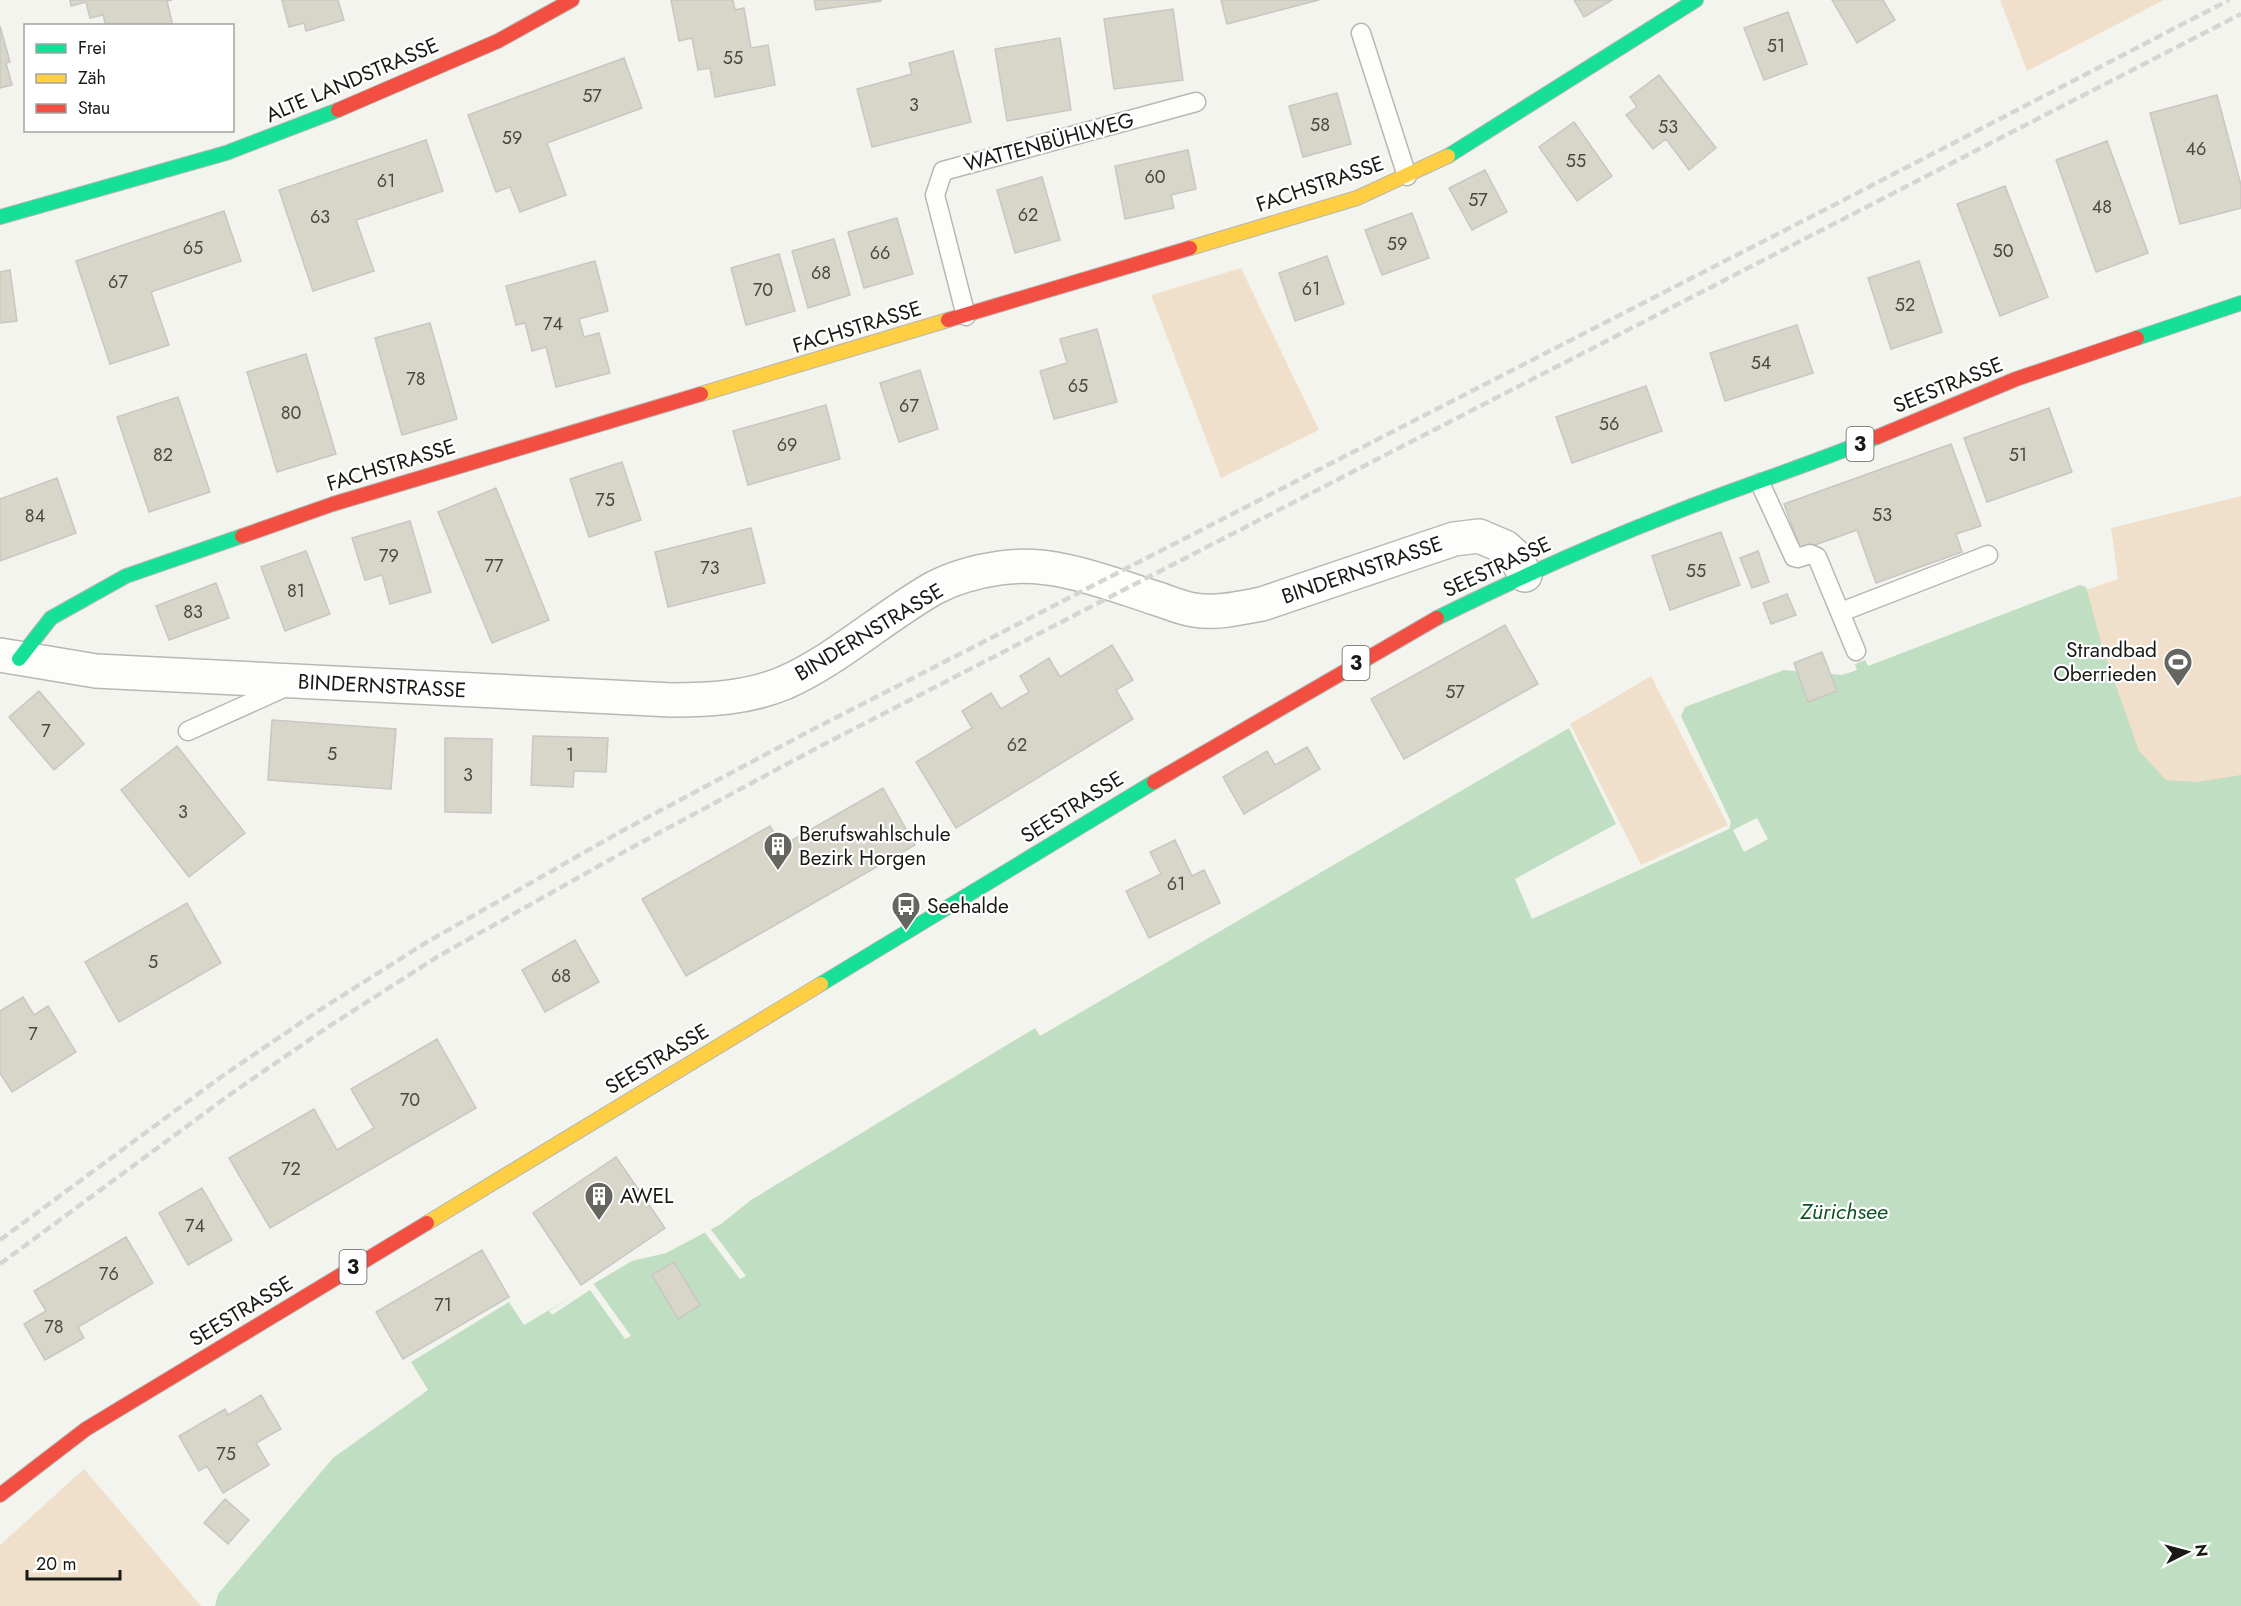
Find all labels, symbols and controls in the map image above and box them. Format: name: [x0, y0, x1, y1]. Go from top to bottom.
legend: [24, 24, 234, 132]
street label: ALTE LANDSTRASSE: [261, 30, 443, 130]
house number: 51: [1767, 33, 1785, 59]
text: Frei: [78, 35, 107, 61]
house number: 55: [723, 45, 743, 71]
text: Zäh: [78, 65, 106, 91]
house number: 57: [582, 83, 602, 109]
house number: 3: [909, 92, 919, 118]
text: Stau: [78, 95, 110, 121]
street label: WATTENBÜHLWEG: [961, 105, 1137, 179]
house number: 58: [1310, 112, 1330, 138]
house number: 53: [1658, 114, 1678, 140]
house number: 59: [502, 125, 522, 151]
house number: 46: [2186, 136, 2206, 162]
street label: FACHSTRASSE: [1252, 148, 1388, 220]
house number: 55: [1566, 148, 1586, 174]
house number: 60: [1144, 164, 1166, 190]
house number: 61: [377, 168, 395, 194]
house number: 57: [1468, 187, 1488, 213]
house number: 48: [2092, 194, 2112, 220]
house number: 62: [1018, 202, 1038, 228]
house number: 63: [310, 204, 330, 230]
house number: 59: [1387, 231, 1407, 257]
house number: 65: [183, 235, 203, 261]
house number: 50: [1993, 238, 2014, 264]
house number: 66: [870, 240, 890, 266]
house number: 68: [811, 260, 831, 286]
house number: 67: [108, 269, 128, 295]
house number: 61: [1302, 276, 1320, 302]
house number: 70: [753, 277, 773, 303]
house number: 52: [1895, 292, 1915, 318]
street label: FACHSTRASSE: [789, 293, 925, 361]
house number: 74: [543, 311, 563, 337]
street label: SEESTRASSE: [1889, 349, 2007, 421]
house number: 54: [1751, 350, 1771, 376]
house number: 78: [406, 366, 426, 392]
house number: 65: [1068, 373, 1088, 399]
house number: 67: [899, 393, 919, 419]
house number: 80: [281, 400, 302, 426]
house number: 56: [1599, 411, 1619, 437]
road number: 3: [1846, 427, 1874, 461]
street label: FACHSTRASSE: [323, 431, 459, 499]
house number: 69: [777, 432, 797, 458]
house number: 82: [153, 442, 173, 468]
house number: 51: [2009, 442, 2027, 468]
house number: 75: [595, 487, 615, 513]
house number: 53: [1872, 502, 1892, 528]
house number: 84: [25, 503, 45, 529]
street label: BINDERNSTRASSE: [1277, 528, 1447, 612]
street label: SEESTRASSE: [1438, 529, 1556, 605]
house number: 79: [379, 543, 399, 569]
house number: 77: [485, 553, 504, 579]
house number: 73: [700, 555, 720, 581]
house number: 55: [1686, 558, 1706, 584]
street label: BINDERNSTRASSE: [789, 576, 949, 688]
house number: 81: [287, 578, 305, 604]
house number: 83: [183, 599, 203, 625]
place label: Strandbad Oberrieden: [2053, 635, 2157, 689]
road number: 3: [1342, 646, 1370, 680]
sports icon: Strandbad Oberrieden: [2162, 646, 2194, 688]
street label: BINDERNSTRASSE: [297, 667, 467, 705]
house number: 57: [1445, 679, 1465, 705]
house number: 7: [41, 718, 51, 744]
house number: 62: [1007, 732, 1027, 758]
house number: 5: [327, 741, 337, 767]
house number: 1: [566, 742, 574, 768]
house number: 3: [463, 762, 473, 788]
street label: SEESTRASSE: [1015, 764, 1129, 850]
house number: 3: [178, 799, 188, 825]
place label: Berufswahlschule Bezirk Horgen: [799, 819, 951, 873]
building icon: Berufswahlschule Bezirk Horgen: [762, 830, 794, 872]
house number: 61: [1167, 871, 1185, 897]
bus stop icon: Seehalde: [890, 890, 922, 932]
place label: Seehalde: [927, 891, 1009, 921]
house number: 5: [148, 949, 158, 975]
house number: 68: [551, 963, 571, 989]
street label: SEESTRASSE: [600, 1016, 714, 1102]
house number: 7: [28, 1021, 38, 1047]
house number: 70: [400, 1087, 420, 1113]
house number: 72: [281, 1156, 301, 1182]
building icon: AWEL: [583, 1180, 615, 1222]
place label: AWEL: [620, 1181, 674, 1211]
water label: Zürichsee: [1799, 1195, 1888, 1227]
house number: 74: [185, 1213, 205, 1239]
road number: 3: [340, 1250, 366, 1284]
house number: 76: [99, 1261, 119, 1287]
street label: SEESTRASSE: [184, 1268, 298, 1354]
house number: 71: [434, 1292, 452, 1318]
house number: 78: [44, 1314, 64, 1340]
house number: 75: [216, 1441, 236, 1467]
north arrow: [2157, 1522, 2217, 1582]
scale bar: [27, 1543, 120, 1581]
text: N: [2189, 1543, 2214, 1558]
text: 20 m: [36, 1551, 76, 1577]

